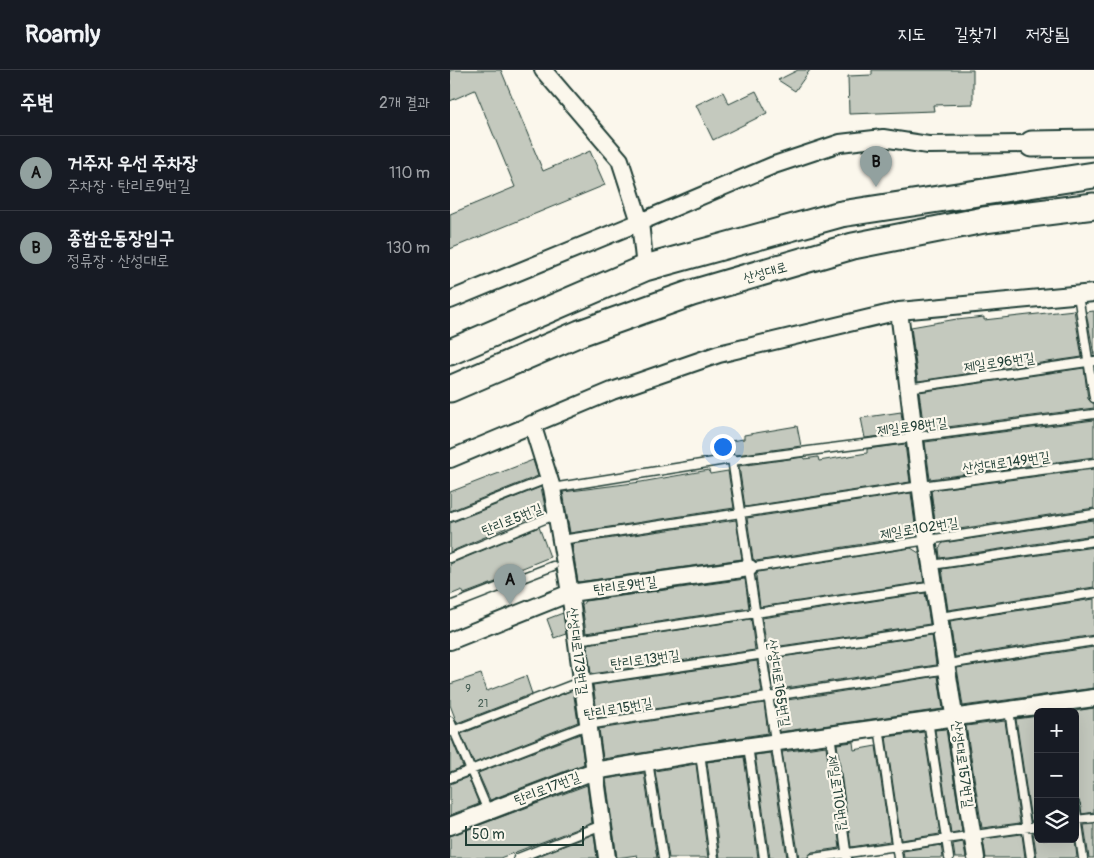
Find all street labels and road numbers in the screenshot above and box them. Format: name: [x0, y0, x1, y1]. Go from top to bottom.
street label: 산성대로: [741, 258, 789, 287]
street label: 제일로96번길: [962, 349, 1036, 376]
street label: 제일로98번길: [876, 414, 949, 439]
street label: 산성대로149번길: [961, 448, 1052, 477]
street label: 탄리로5번길: [479, 499, 546, 539]
street label: 제일로102번길: [879, 514, 960, 543]
street label: 탄리로9번길: [592, 573, 658, 598]
street label: 산성대로173번길: [564, 606, 591, 697]
street label: 산성대로165번길: [763, 638, 794, 729]
street label: 탄리로13번길: [609, 646, 681, 673]
street label: 탄리로15번길: [582, 694, 654, 723]
street label: 산성대로157번길: [948, 719, 977, 810]
street label: 제일로110번길: [824, 754, 851, 833]
street label: 탄리로17번길: [512, 768, 583, 809]

